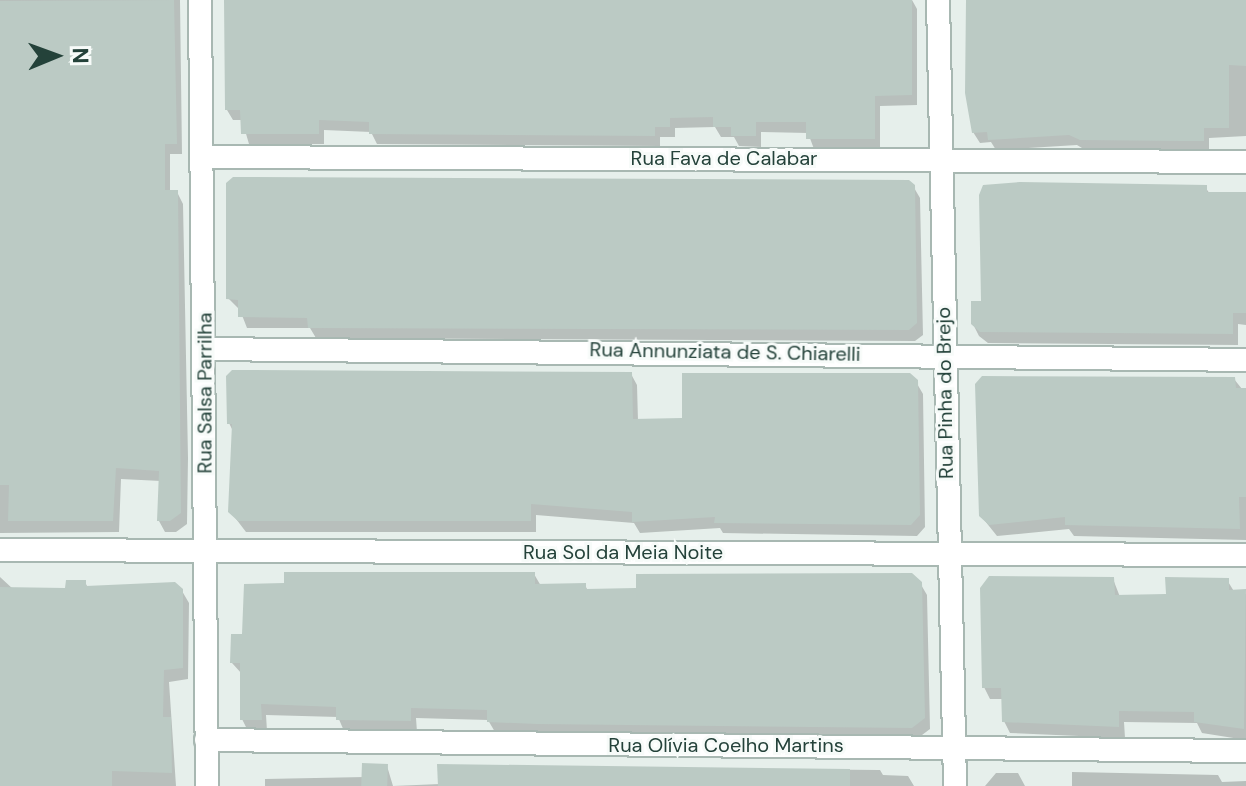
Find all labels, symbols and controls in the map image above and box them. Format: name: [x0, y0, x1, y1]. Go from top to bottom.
north arrow: [16, 16, 96, 96]
text: N: [66, 47, 95, 64]
street label: Rua Fava de Calabar: [631, 146, 817, 170]
street label: Rua Pinha do Brejo: [932, 307, 958, 479]
street label: Rua Salsa Parrilha: [193, 312, 217, 474]
street label: Rua Annunziata de S. Chiarelli: [589, 338, 861, 366]
street label: Rua Sol da Meia Noite: [523, 540, 723, 564]
street label: Rua Olívia Coelho Martins: [608, 733, 844, 757]

